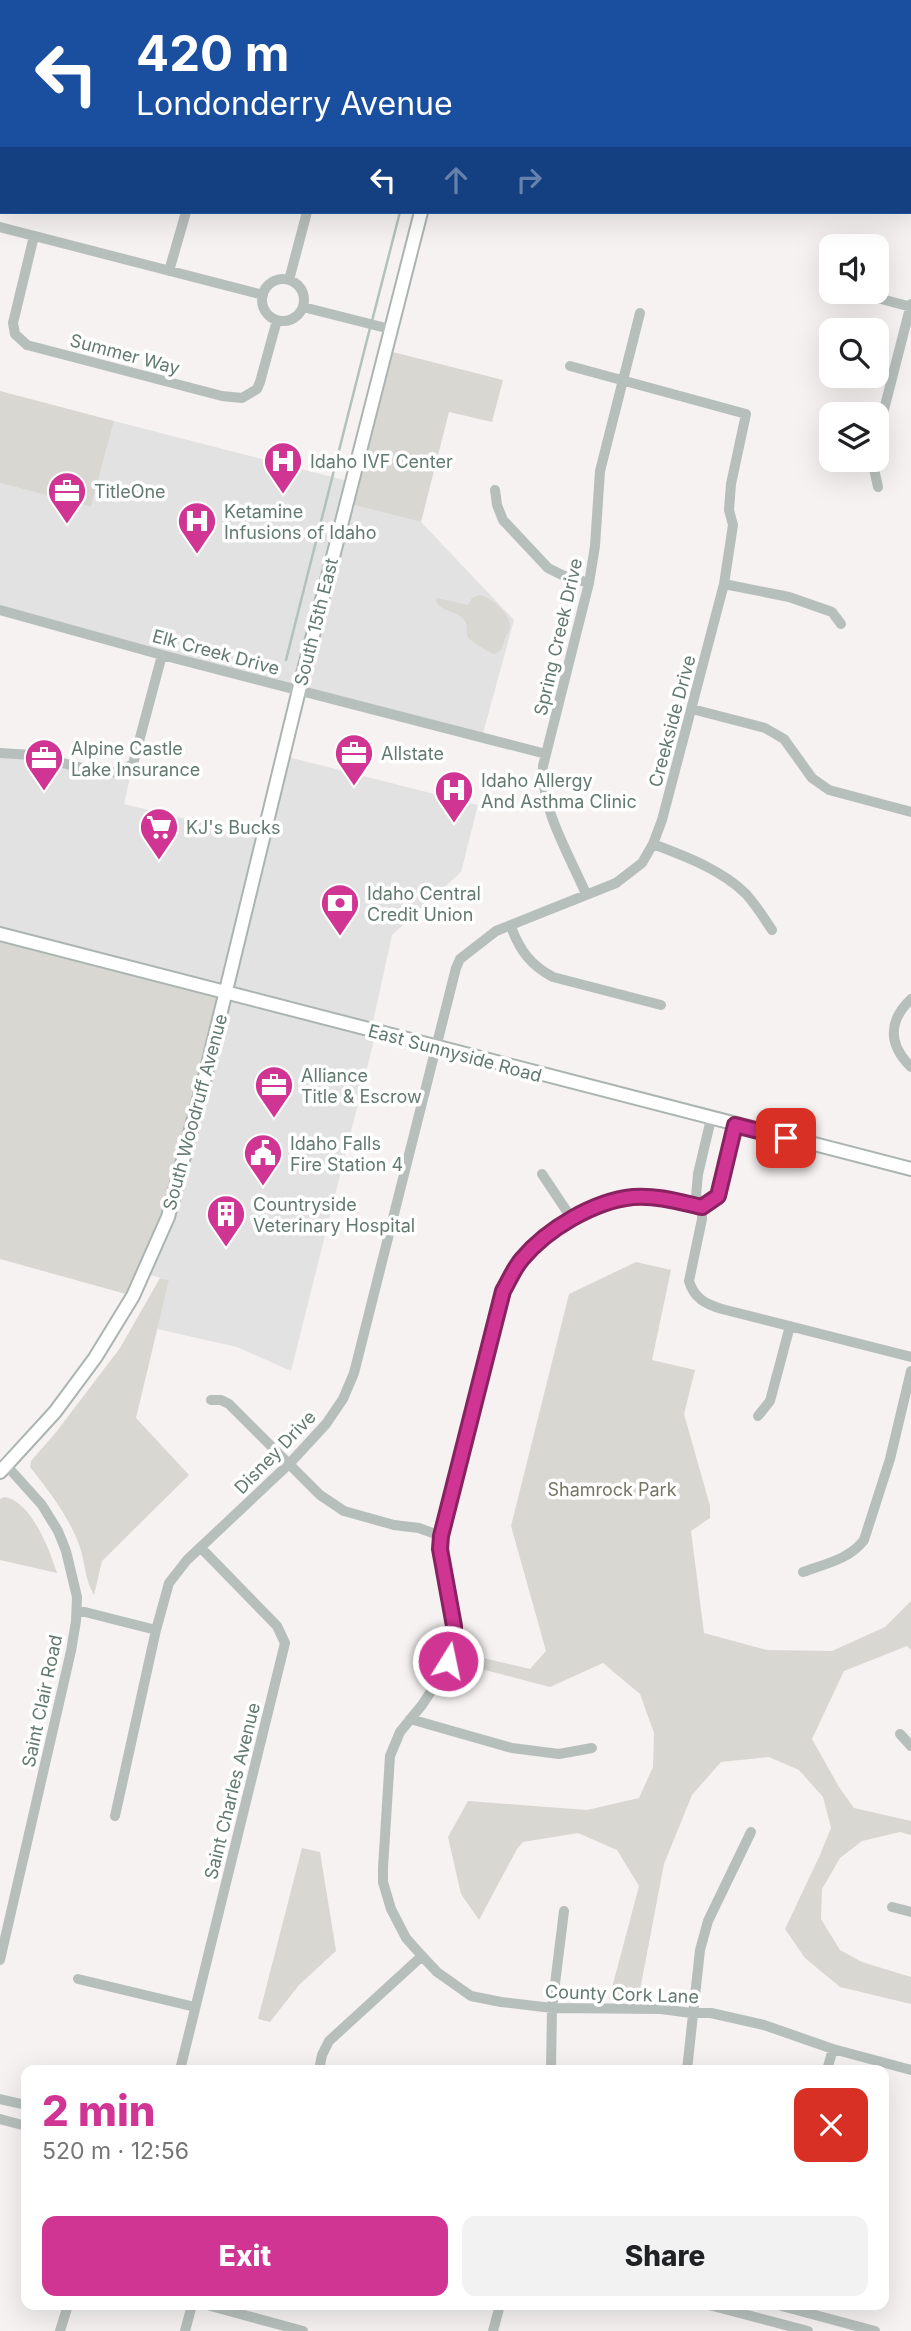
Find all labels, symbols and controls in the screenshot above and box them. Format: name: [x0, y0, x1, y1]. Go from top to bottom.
text: 420 m: [136, 24, 289, 83]
icon: left: [21, 28, 112, 119]
text: Londonderry Avenue: [136, 84, 453, 123]
icon: left: [364, 161, 402, 199]
icon: ahead: [437, 161, 475, 199]
icon: right: [510, 161, 548, 199]
map controls: [819, 234, 889, 472]
button: sound: [819, 234, 889, 304]
button: search: [819, 318, 889, 388]
street label: Summer Way: [68, 329, 182, 379]
button: layers: [819, 402, 889, 472]
hospital icon: Idaho IVF Center: [262, 440, 304, 495]
place label: Idaho IVF Center: [310, 451, 453, 472]
office icon: TitleOne: [46, 470, 88, 525]
place label: TitleOne: [94, 481, 166, 502]
hospital icon: Ketamine Infusions of Idaho: [176, 500, 218, 555]
place label: Ketamine Infusions of Idaho: [224, 501, 377, 543]
street label: South 15th East: [290, 556, 342, 688]
street label: Spring Creek Drive: [530, 556, 586, 718]
street label: Elk Creek Drive: [150, 625, 282, 679]
street label: Creekside Drive: [644, 653, 700, 789]
office icon: Allstate: [333, 732, 375, 787]
office icon: Alpine Castle Lake Insurance: [23, 737, 65, 792]
place label: Alpine Castle Lake Insurance: [71, 738, 200, 780]
place label: Allstate: [381, 743, 444, 764]
hospital icon: Idaho Allergy And Asthma Clinic: [433, 769, 475, 824]
place label: Idaho Allergy And Asthma Clinic: [481, 770, 637, 812]
supermarket icon: KJ's Bucks: [138, 806, 180, 861]
place label: KJ's Bucks: [186, 817, 280, 838]
bank icon: Idaho Central Credit Union: [319, 882, 361, 937]
place label: Idaho Central Credit Union: [367, 883, 481, 925]
street label: South Woodruff Avenue: [159, 1012, 231, 1212]
street label: East Sunnyside Road: [366, 1020, 544, 1086]
office icon: Alliance Title & Escrow: [253, 1064, 295, 1119]
place label: Alliance Title & Escrow: [301, 1065, 422, 1107]
pin: [756, 1108, 816, 1168]
icon: arrive: [767, 1119, 805, 1157]
public building icon: Idaho Falls Fire Station 4: [242, 1132, 284, 1187]
place label: Idaho Falls Fire Station 4: [290, 1133, 403, 1175]
building icon: Countryside Veterinary Hospital: [205, 1193, 247, 1248]
place label: Countryside Veterinary Hospital: [253, 1194, 415, 1236]
street label: Disney Drive: [230, 1406, 320, 1498]
park label: Shamrock Park: [547, 1479, 677, 1500]
position arrow: [411, 1624, 485, 1698]
street label: Saint Clair Road: [18, 1633, 66, 1769]
street label: Saint Charles Avenue: [200, 1701, 264, 1881]
street label: County Cork Lane: [545, 1981, 699, 2007]
text: 2 min: [42, 2085, 156, 2136]
button: close: [794, 2088, 868, 2162]
text: 520 m · 12:56: [42, 2137, 189, 2165]
button: Exit: [42, 2216, 448, 2296]
button: Share: [462, 2216, 868, 2296]

